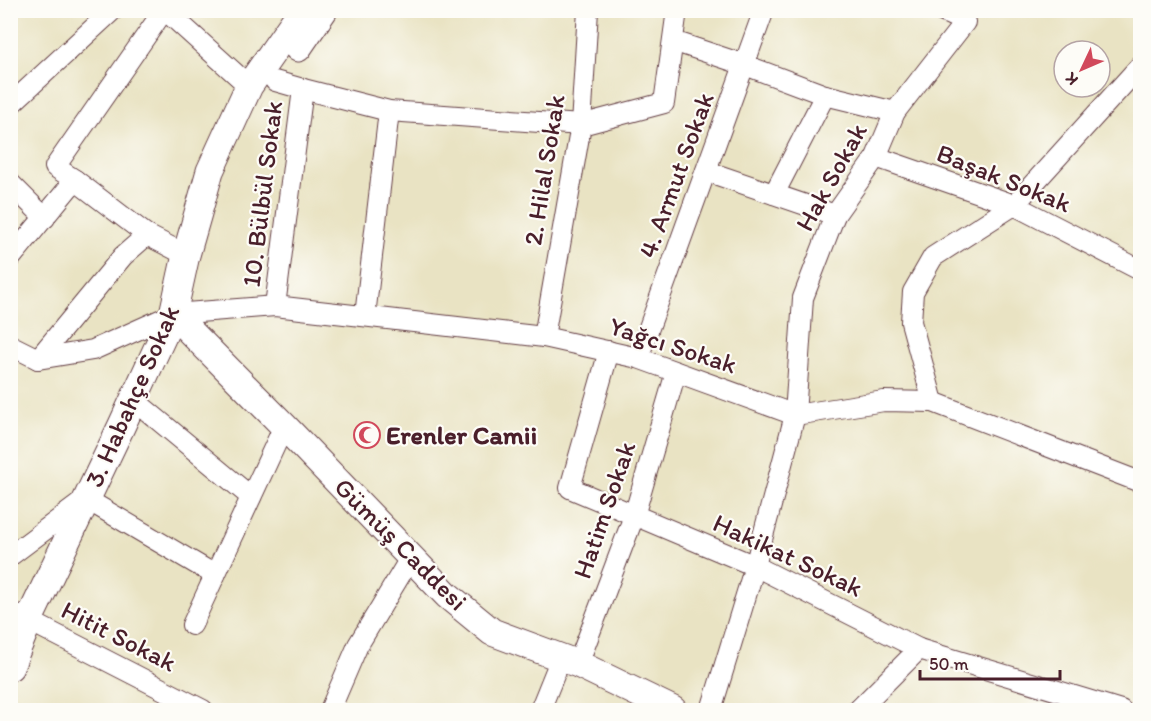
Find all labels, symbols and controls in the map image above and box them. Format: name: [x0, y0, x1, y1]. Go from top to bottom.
north arrow: [1052, 39, 1112, 99]
text: K: [1061, 68, 1082, 89]
street label: 4. Armut Sokak: [631, 88, 721, 262]
street label: 2. Hilal Sokak: [516, 92, 572, 248]
street label: 10. Bülbül Sokak: [235, 99, 289, 289]
street label: Hak Sokak: [788, 117, 874, 237]
street label: Başak Sokak: [932, 137, 1076, 220]
street label: 3. Habahçe Sokak: [78, 300, 187, 492]
street label: Yağcı Sokak: [605, 309, 741, 381]
place label: Erenler Camii: [386, 419, 537, 451]
mosque icon: Erenler Camii: [352, 420, 382, 450]
street label: Hatim Sokak: [566, 437, 643, 583]
street label: Gümüş Caddesi: [328, 471, 474, 617]
street label: Hakikat Sokak: [708, 506, 868, 604]
street label: Hitit Sokak: [56, 593, 182, 679]
scale bar: [920, 643, 1060, 681]
text: 50 m: [929, 653, 969, 675]

